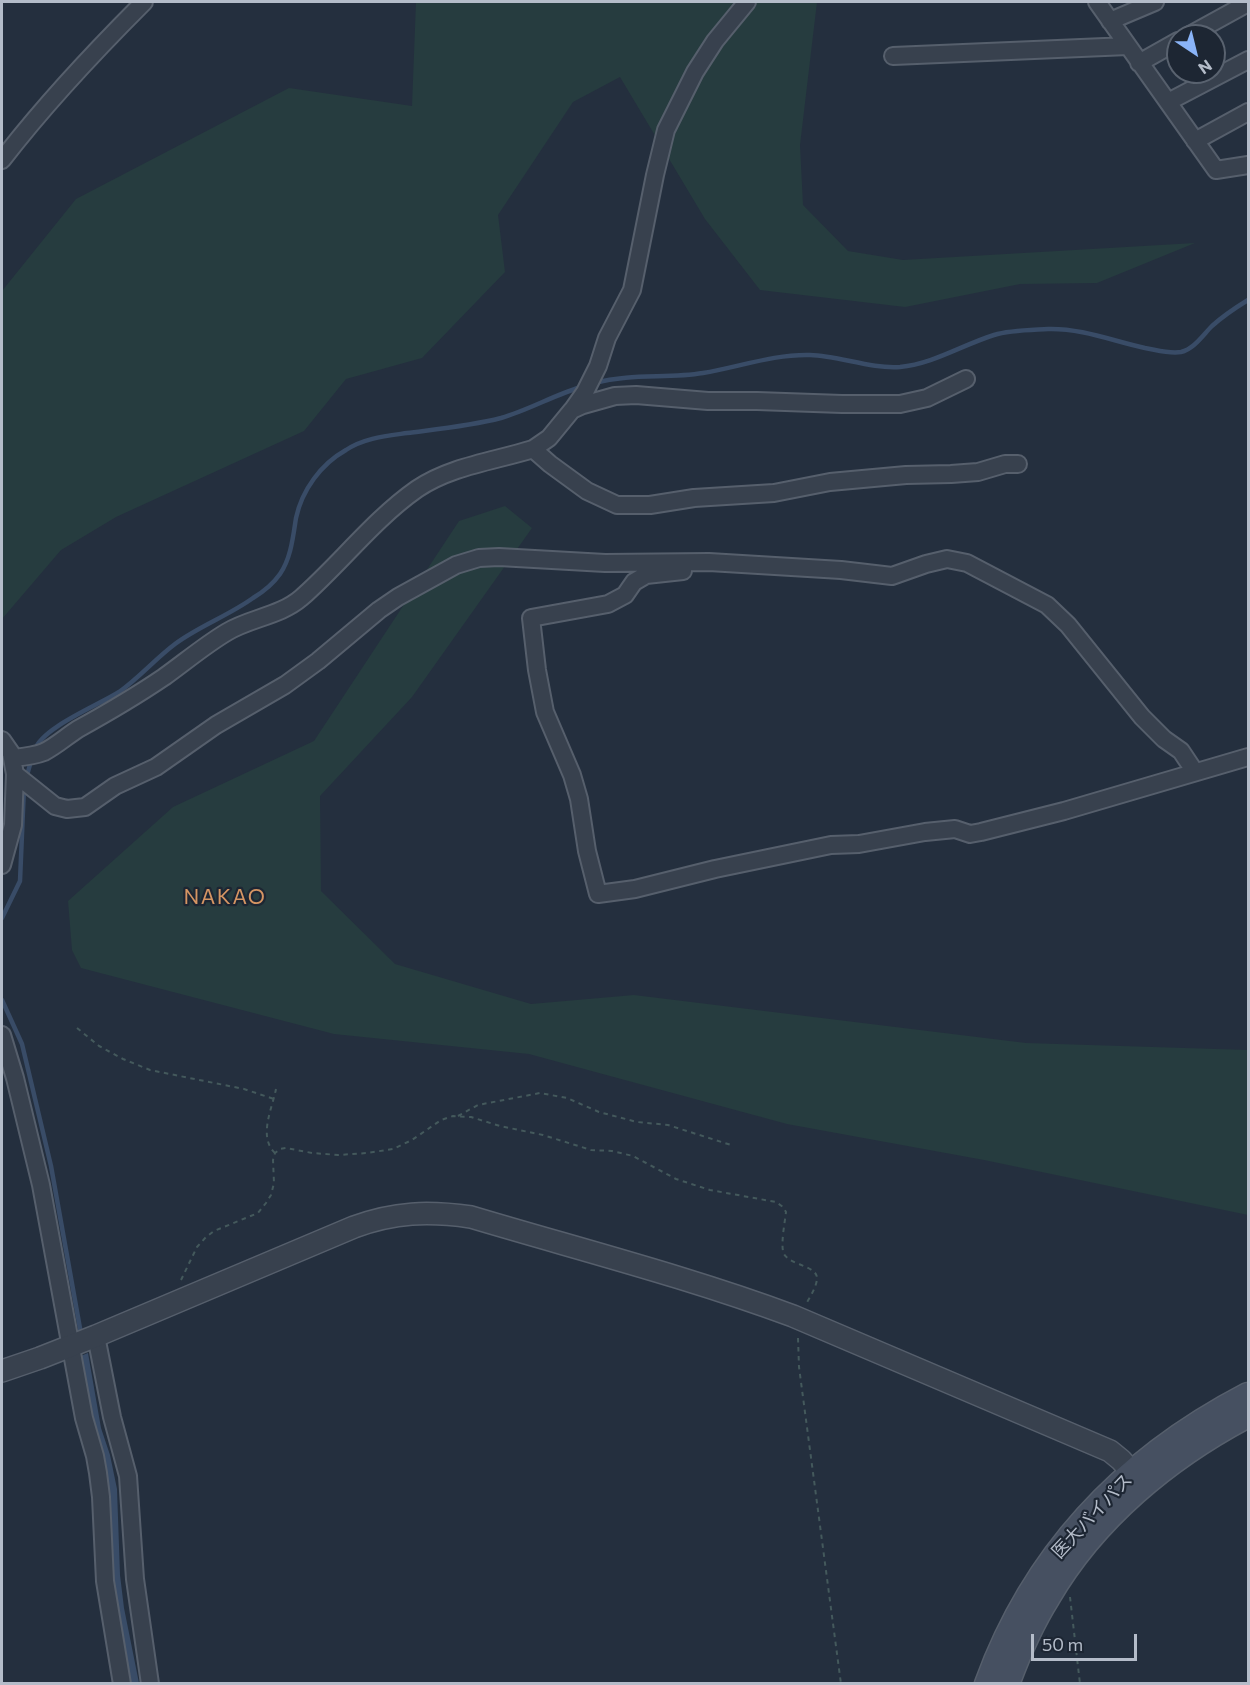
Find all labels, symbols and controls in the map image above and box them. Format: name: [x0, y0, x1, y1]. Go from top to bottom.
north arrow: [1166, 24, 1226, 84]
text: N: [1195, 56, 1216, 79]
district label: NAKAO: [184, 884, 266, 910]
street label: 医大バイパス: [1047, 1469, 1137, 1563]
scale bar: [1034, 1622, 1140, 1660]
text: 50 m: [1042, 1633, 1083, 1655]

